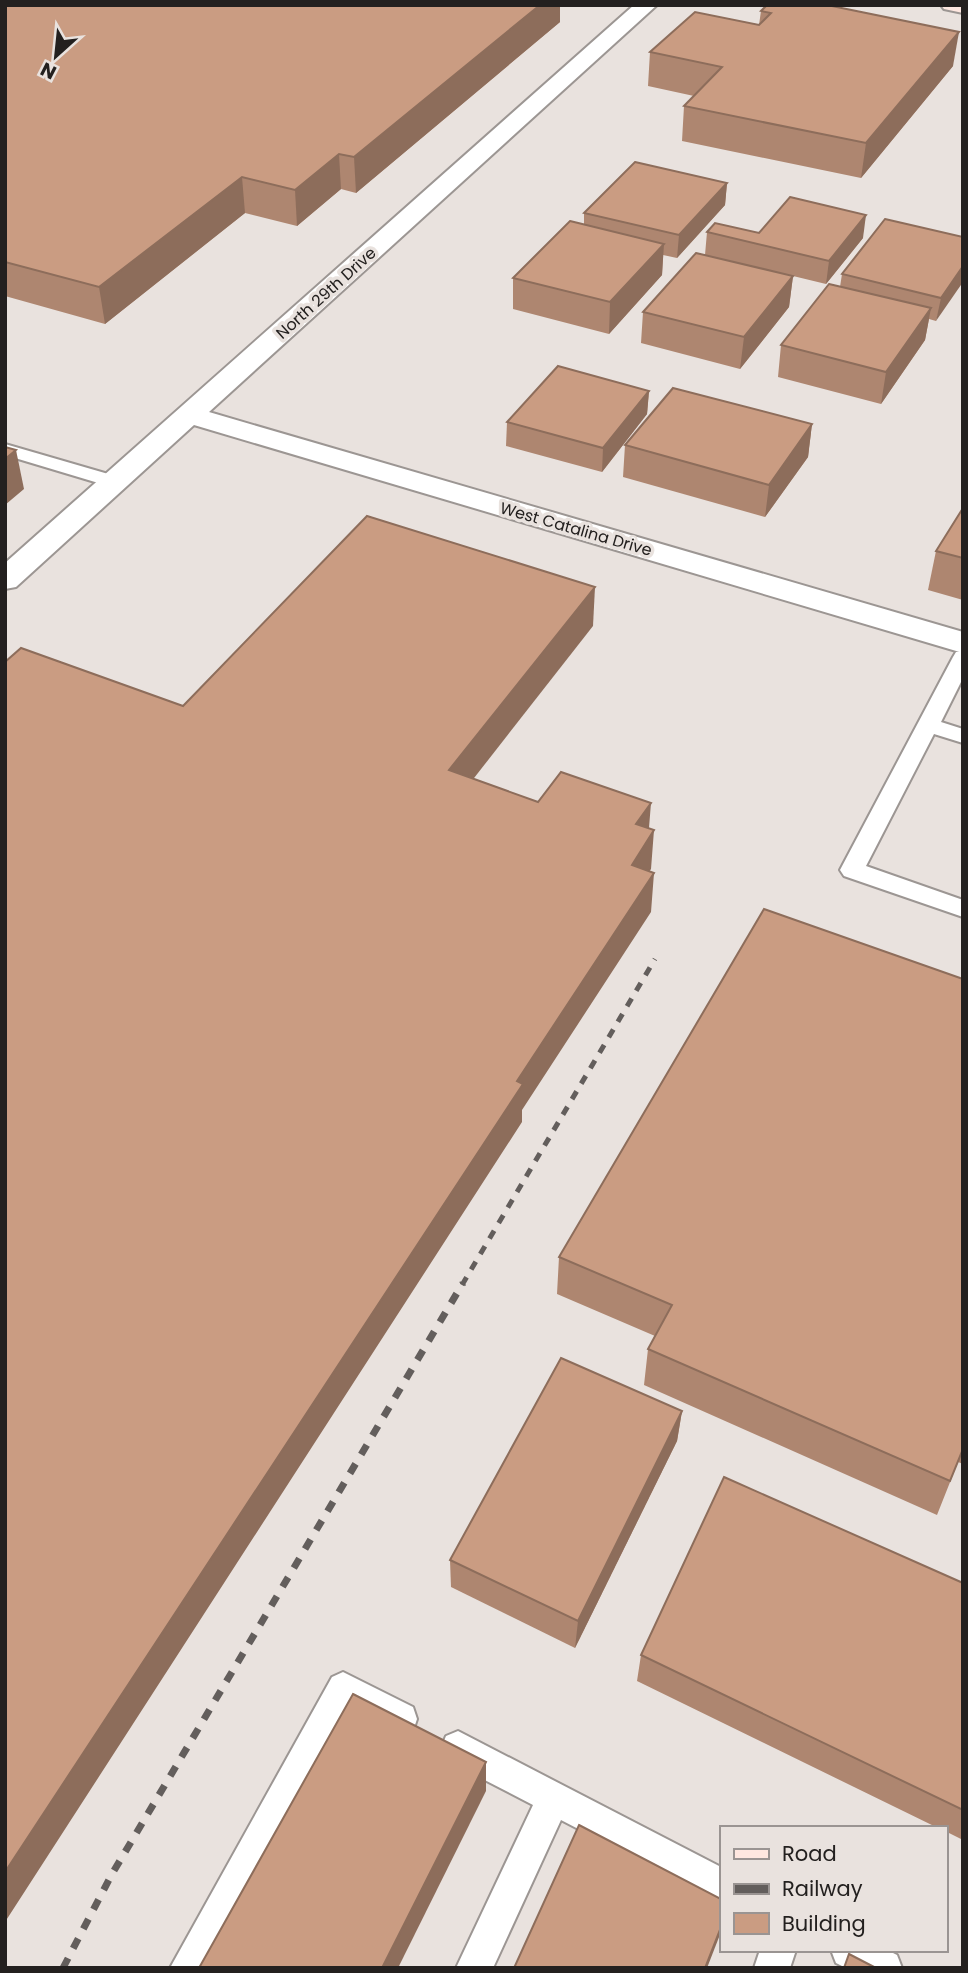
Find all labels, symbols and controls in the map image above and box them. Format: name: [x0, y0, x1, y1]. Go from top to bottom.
north arrow: [21, 21, 91, 91]
text: N: [36, 55, 61, 86]
street label: North 29th Drive: [271, 242, 381, 344]
street label: West Catalina Drive: [497, 496, 655, 562]
legend: [720, 1826, 947, 1952]
text: Road: [782, 1839, 837, 1868]
text: Railway: [782, 1874, 863, 1903]
text: Building: [782, 1909, 866, 1938]

